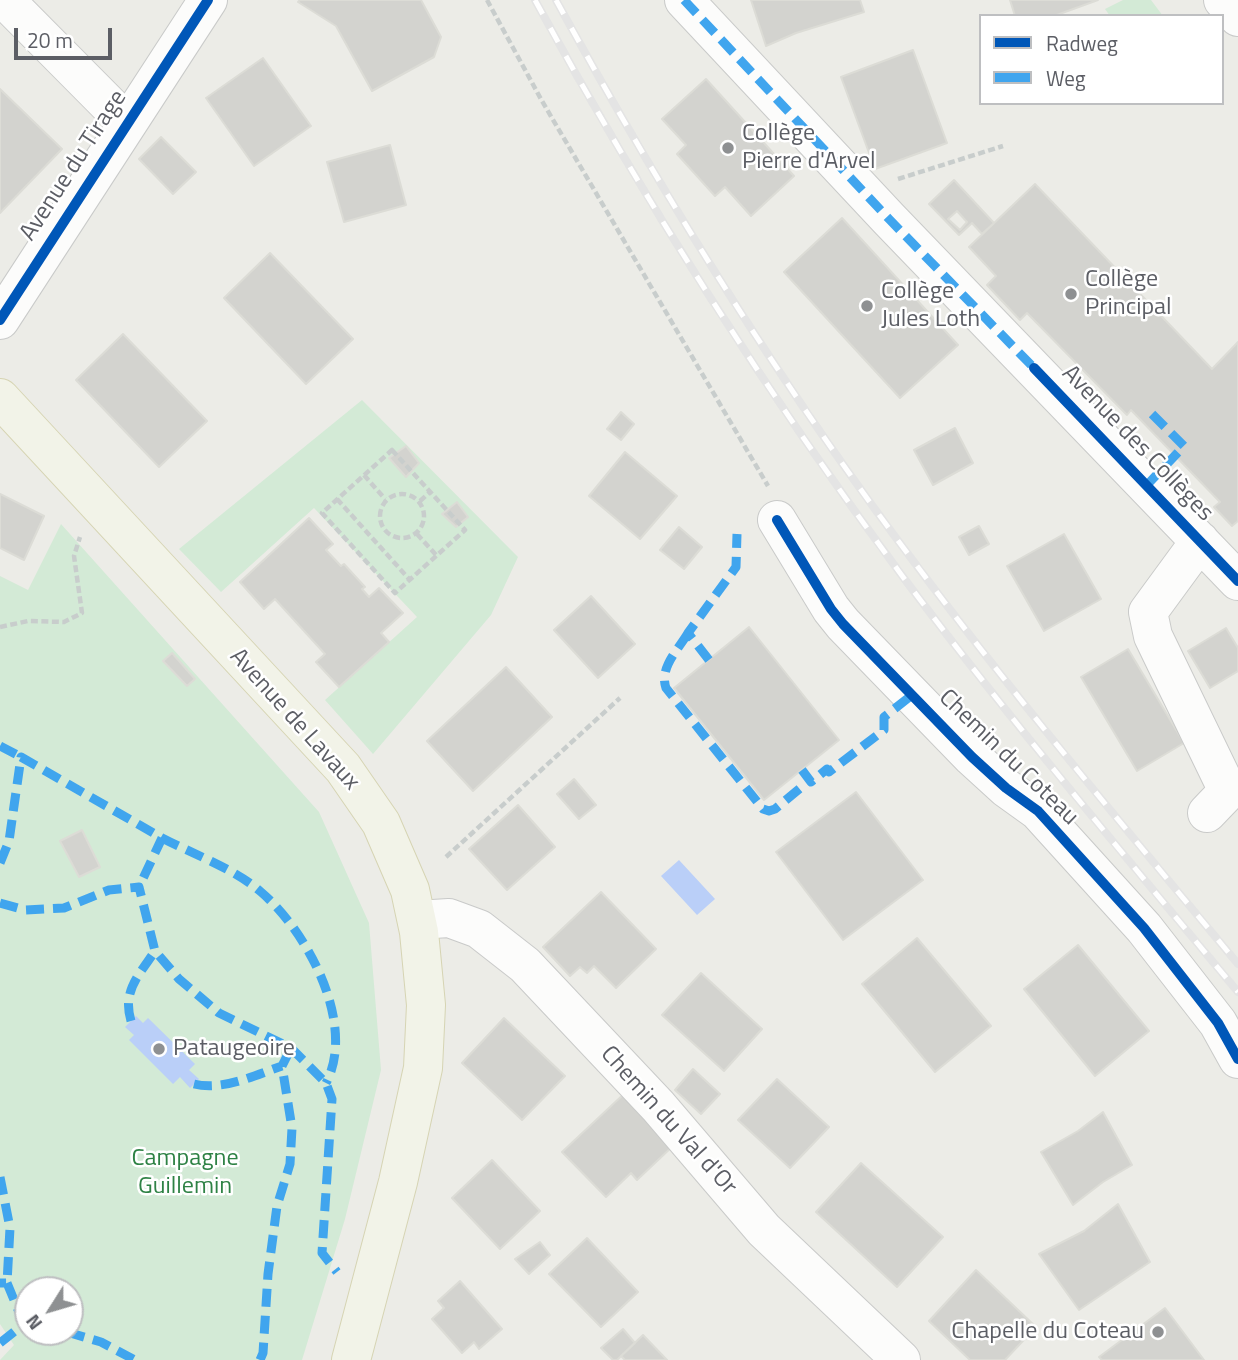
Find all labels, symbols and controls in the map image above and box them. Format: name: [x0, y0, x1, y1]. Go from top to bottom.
scale bar: [18, 14, 116, 58]
legend: [979, 14, 1224, 105]
text: 20 m: [27, 24, 73, 56]
text: Radweg: [1046, 27, 1118, 59]
text: Weg: [1046, 62, 1086, 94]
street label: Avenue du Tirage: [15, 85, 133, 247]
place label: Collège Pierre d'Arvel: [742, 120, 876, 176]
marker: Collège Pierre d'Arvel: [720, 140, 736, 156]
place label: Collège Principal: [1085, 266, 1172, 322]
place label: Collège Jules Loth: [881, 278, 980, 334]
marker: Collège Principal: [1063, 286, 1079, 302]
marker: Collège Jules Loth: [859, 298, 875, 314]
street label: Avenue des Collèges: [1055, 360, 1219, 528]
street label: Avenue de Lavaux: [223, 643, 365, 797]
street label: Chemin du Coteau: [932, 684, 1084, 832]
place label: Pataugeoire: [173, 1035, 295, 1063]
marker: Pataugeoire: [151, 1041, 167, 1057]
street label: Chemin du Val d'Or: [594, 1041, 742, 1201]
park label: Campagne Guillemin: [131, 1145, 239, 1201]
north arrow: [14, 1276, 84, 1346]
text: N: [18, 1309, 49, 1337]
place label: Chapelle du Coteau: [951, 1318, 1144, 1346]
marker: Chapelle du Coteau: [1150, 1324, 1166, 1340]

